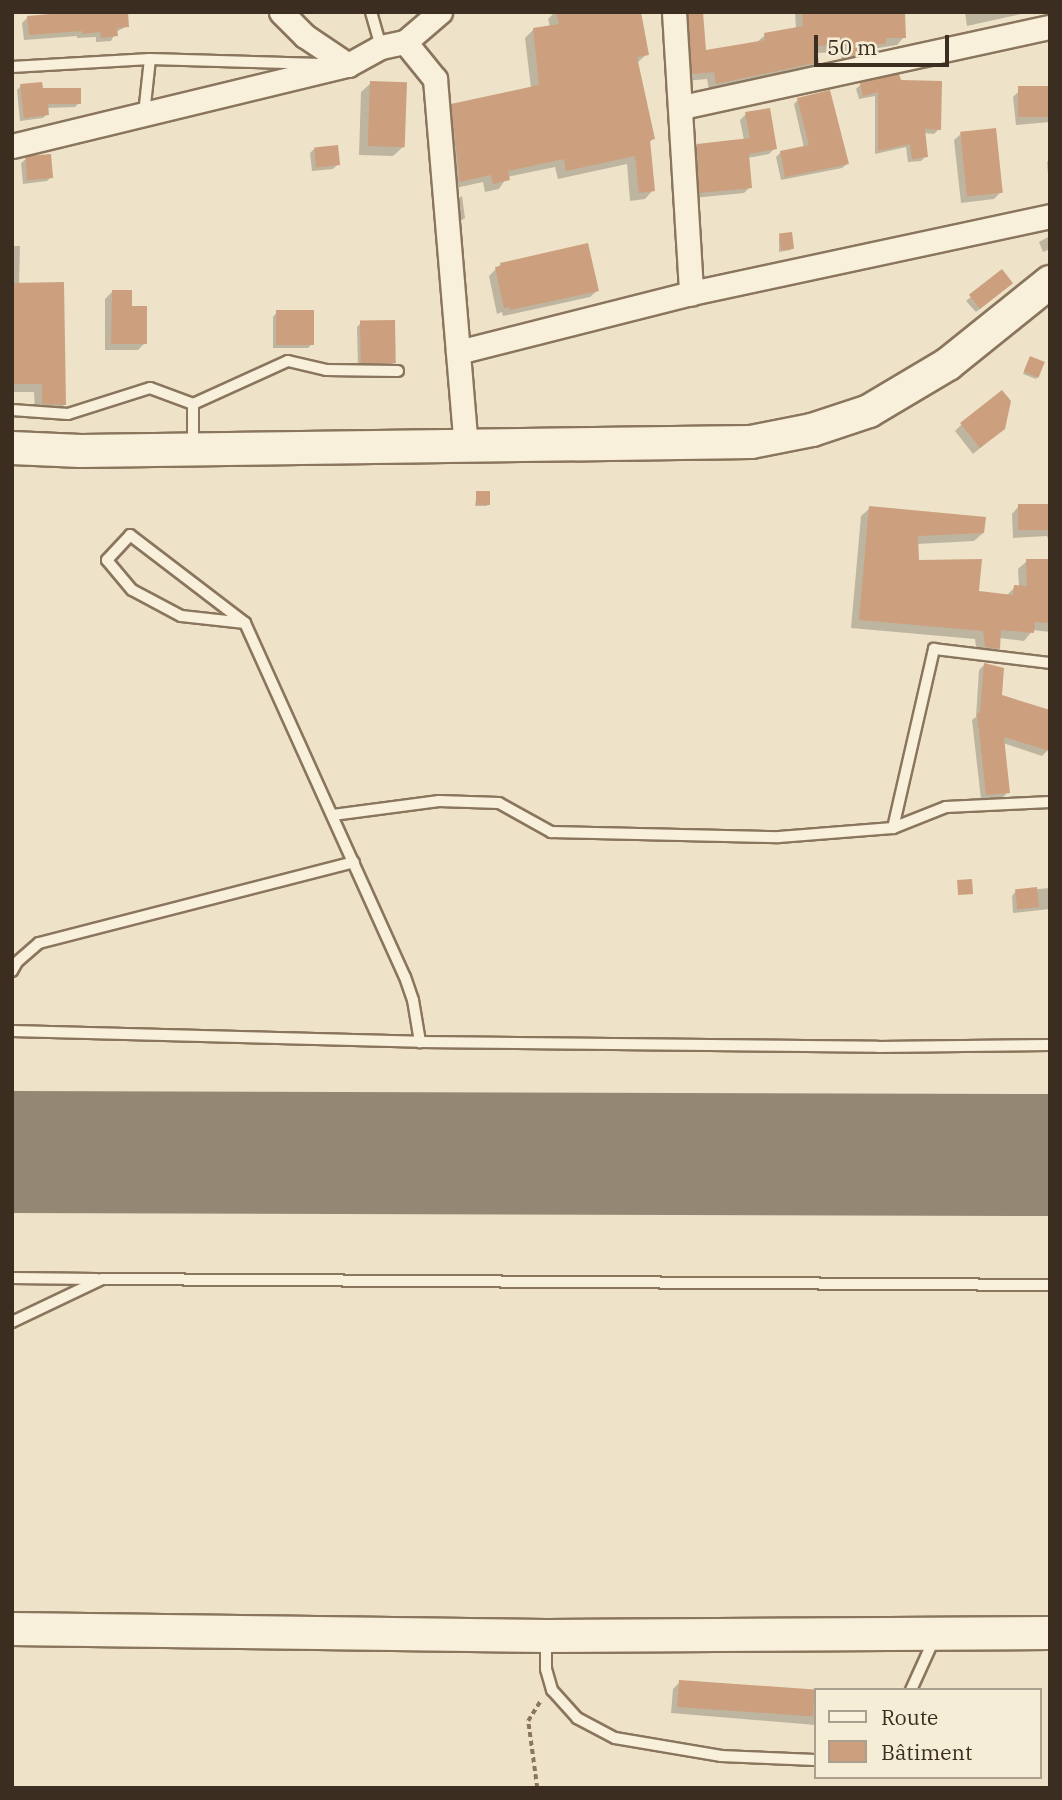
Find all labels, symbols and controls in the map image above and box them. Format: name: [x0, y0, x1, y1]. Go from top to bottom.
scale bar: [817, 21, 952, 65]
text: 50 m: [827, 33, 877, 61]
legend: [814, 1688, 1041, 1779]
text: Route: [881, 1703, 938, 1731]
text: Bâtiment: [881, 1738, 972, 1766]

